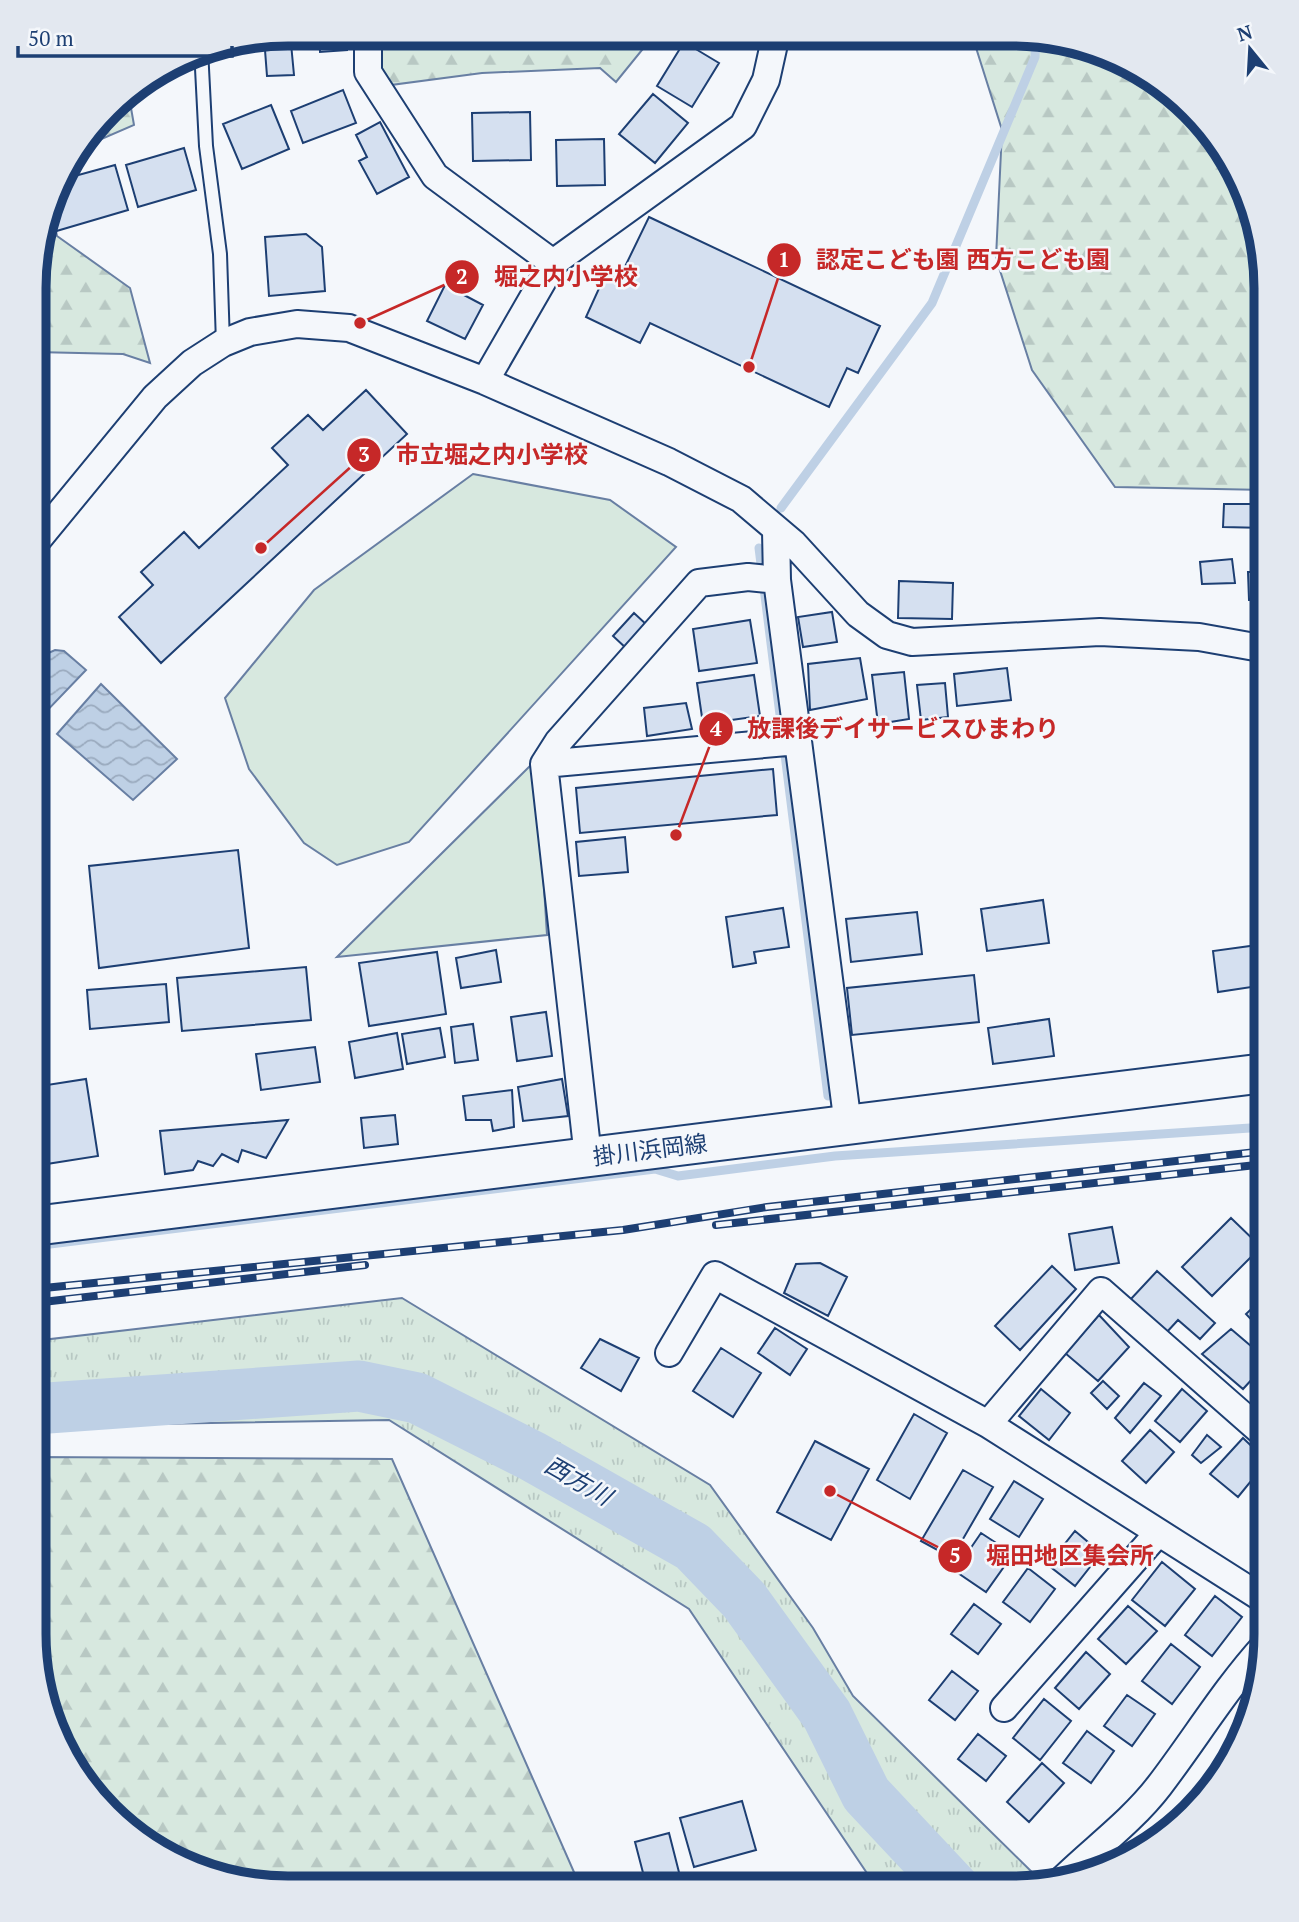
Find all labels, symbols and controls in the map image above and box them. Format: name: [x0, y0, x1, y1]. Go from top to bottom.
scale bar: [18, 14, 231, 58]
north arrow: [1215, 14, 1285, 84]
text: N: [1234, 18, 1256, 46]
text: 50 m: [28, 24, 74, 52]
callout: 認定こども園 西方こども園: [767, 237, 1124, 282]
text: 認定こども園 西方こども園: [816, 243, 1110, 275]
text: 1: [778, 245, 790, 273]
callout: 堀之内小学校: [445, 254, 652, 299]
text: 堀之内小学校: [494, 260, 638, 292]
text: 2: [456, 262, 468, 290]
callout: 市立堀之内小学校: [347, 432, 602, 477]
text: 市立堀之内小学校: [396, 438, 588, 470]
text: 3: [358, 440, 370, 468]
callout: 放課後デイサービスひまわり: [698, 706, 1073, 751]
text: 放課後デイサービスひまわり: [747, 712, 1059, 744]
text: 4: [710, 714, 722, 742]
street label: 掛川浜岡線: [591, 1127, 709, 1172]
water label: 西方川: [539, 1448, 620, 1513]
callout: 堀田地区集会所: [937, 1533, 1168, 1578]
text: 堀田地区集会所: [986, 1539, 1154, 1571]
text: 5: [949, 1541, 961, 1569]

